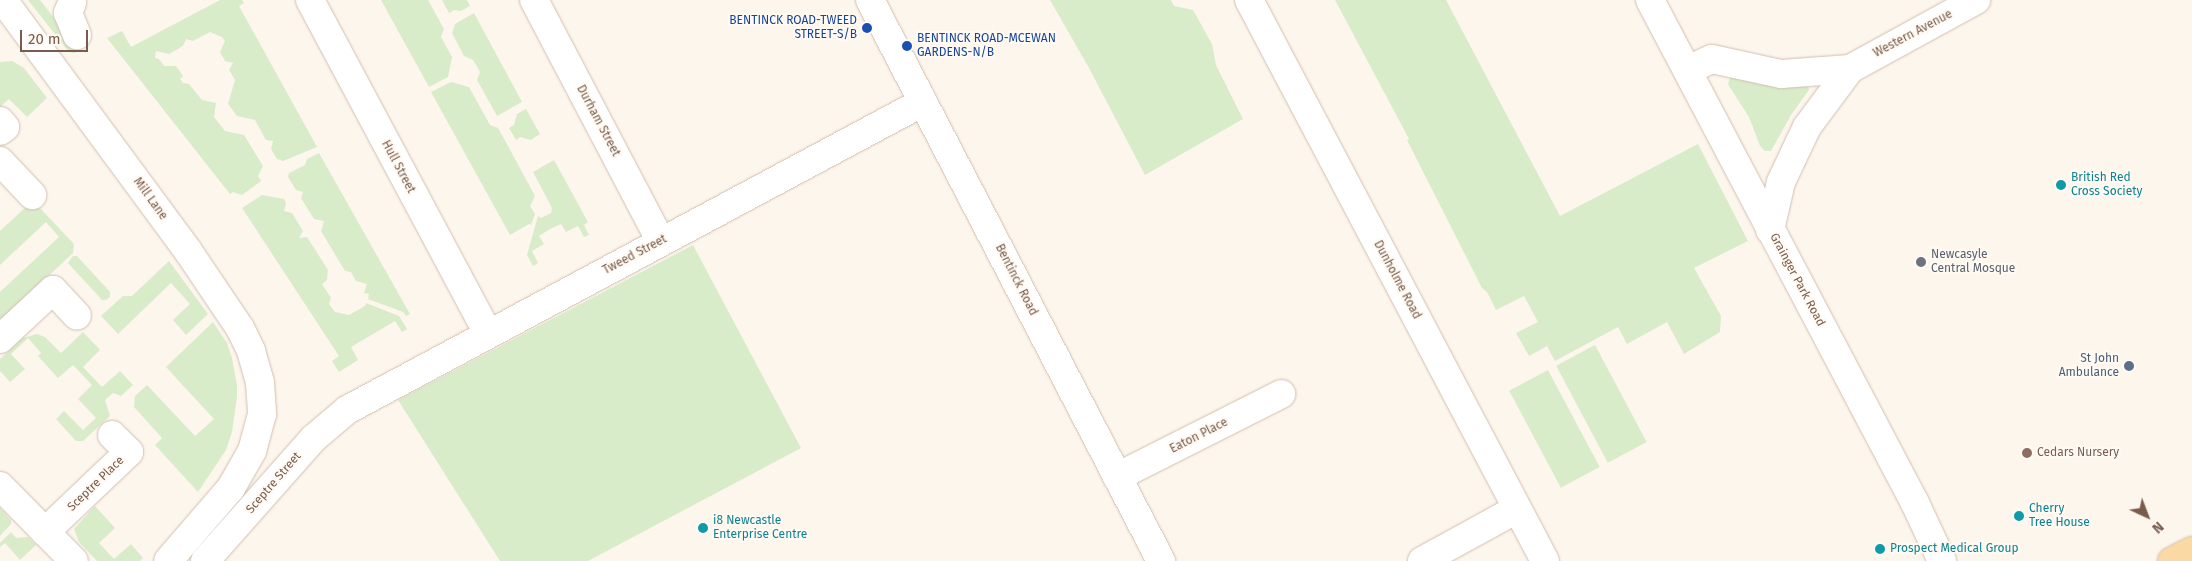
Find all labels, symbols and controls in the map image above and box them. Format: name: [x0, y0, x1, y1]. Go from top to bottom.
street label: Western Avenue: [1871, 7, 1955, 61]
place label: BENTINCK ROAD-TWEED STREET-S/B: [729, 14, 857, 42]
scale bar: [22, 20, 90, 52]
marker: BENTINCK ROAD-TWEED STREET-S/B: [861, 22, 873, 34]
text: 20 m: [28, 30, 61, 48]
place label: BENTINCK ROAD-MCEWAN GARDENS-N/B: [917, 32, 1056, 60]
marker: BENTINCK ROAD-MCEWAN GARDENS-N/B: [901, 40, 913, 52]
street label: Durham Street: [573, 83, 623, 159]
street label: Hull Street: [378, 138, 418, 196]
place label: British Red Cross Society: [2071, 171, 2142, 199]
street label: Mill Lane: [130, 175, 170, 223]
marker: British Red Cross Society: [2055, 179, 2067, 191]
street label: Grainger Park Road: [1766, 231, 1828, 329]
street label: Tweed Street: [601, 232, 669, 278]
street label: Dunholme Road: [1370, 238, 1424, 322]
street label: Bentinck Road: [992, 242, 1040, 318]
place label: Newcasyle Central Mosque: [1931, 248, 2015, 276]
marker: Newcasyle Central Mosque: [1915, 256, 1927, 268]
place label: St John Ambulance: [2059, 352, 2119, 380]
marker: St John Ambulance: [2123, 360, 2135, 372]
street label: Eaton Place: [1168, 415, 1230, 457]
place label: Cedars Nursery: [2037, 446, 2119, 460]
marker: Cedars Nursery: [2021, 447, 2033, 459]
street label: Sceptre Street: [243, 449, 305, 517]
street label: Sceptre Place: [65, 454, 127, 514]
north arrow: [2122, 491, 2172, 541]
place label: Cherry Tree House: [2029, 502, 2090, 530]
marker: Cherry Tree House: [2013, 510, 2025, 522]
place label: i8 Newcastle Enterprise Centre: [713, 514, 807, 542]
text: N: [2148, 518, 2167, 537]
marker: i8 Newcastle Enterprise Centre: [697, 522, 709, 534]
place label: Prospect Medical Group: [1890, 542, 2019, 556]
marker: Prospect Medical Group: [1874, 543, 1886, 555]

